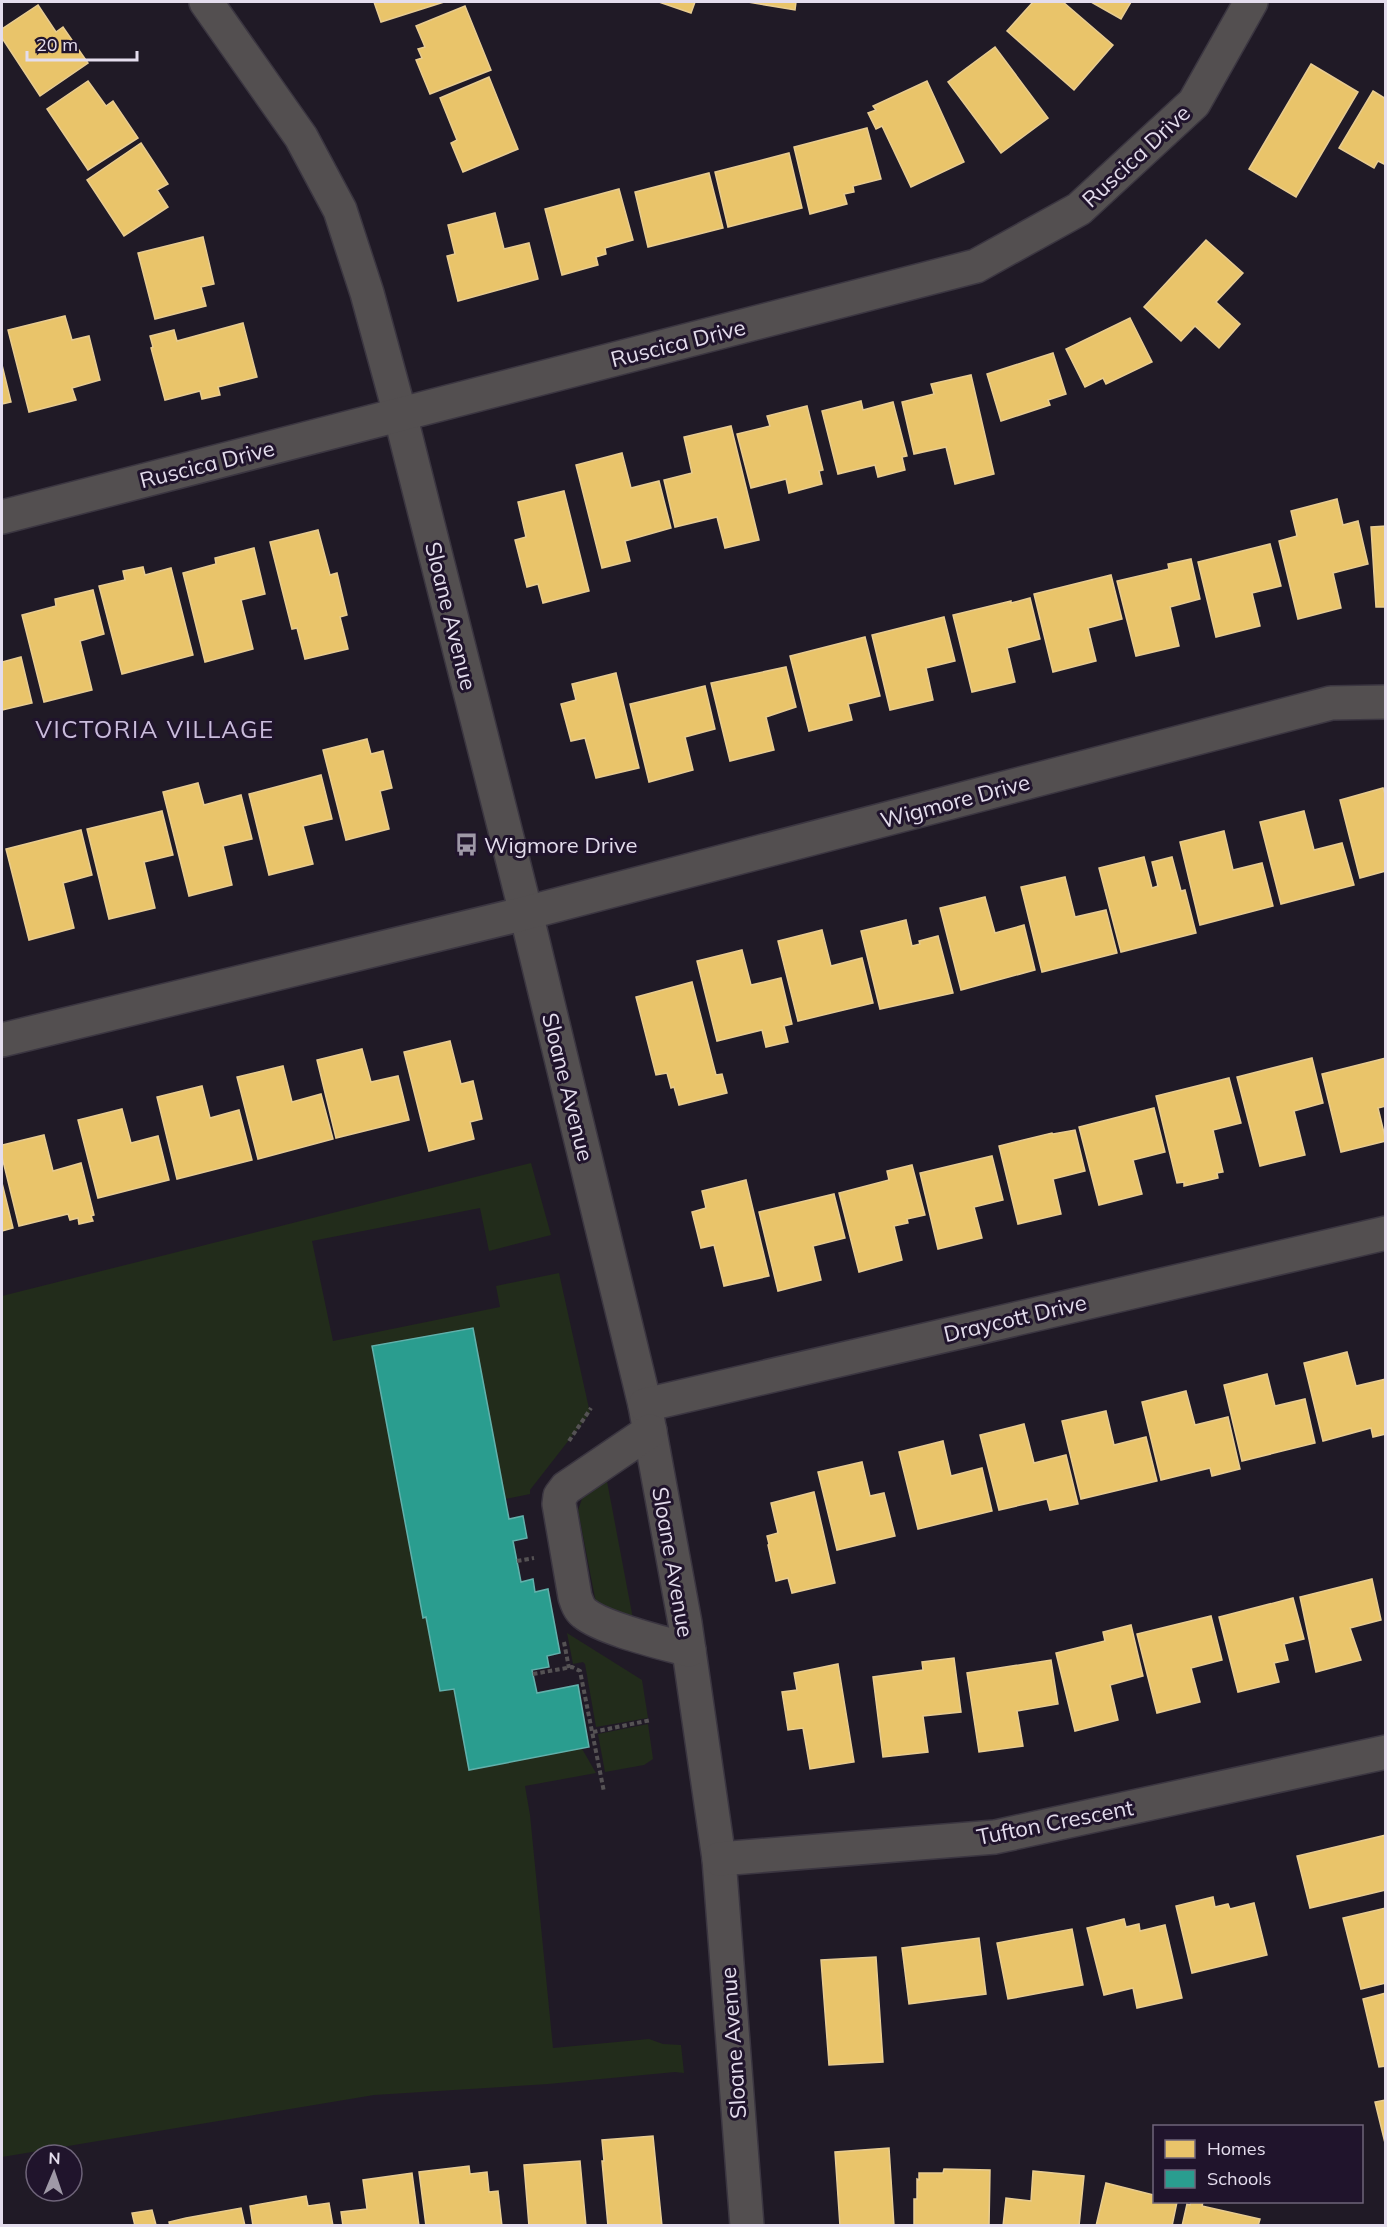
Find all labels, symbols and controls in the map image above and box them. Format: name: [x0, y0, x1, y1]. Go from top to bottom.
scale bar: [27, 24, 136, 62]
text: 20 m: [36, 33, 78, 56]
street label: Ruscica Drive: [1076, 99, 1196, 213]
street label: Ruscica Drive: [608, 313, 748, 373]
street label: Ruscica Drive: [137, 434, 277, 494]
street label: Sloane Avenue: [419, 539, 483, 693]
district label: VICTORIA VILLAGE: [35, 714, 275, 744]
street label: Wigmore Drive: [877, 768, 1033, 834]
place label: Wigmore Drive: [484, 831, 638, 859]
bus stop icon: Wigmore Drive: [453, 832, 479, 858]
street label: Sloane Avenue: [536, 1010, 600, 1164]
street label: Draycott Drive: [941, 1288, 1089, 1348]
street label: Sloane Avenue: [646, 1485, 700, 1639]
street label: Tufton Crescent: [974, 1793, 1136, 1851]
street label: Sloane Avenue: [714, 1966, 752, 2120]
legend: [1153, 2125, 1363, 2203]
text: Homes: [1207, 2137, 1266, 2160]
north arrow: [24, 2143, 84, 2203]
text: N: [48, 2148, 61, 2168]
text: Schools: [1207, 2167, 1272, 2190]

